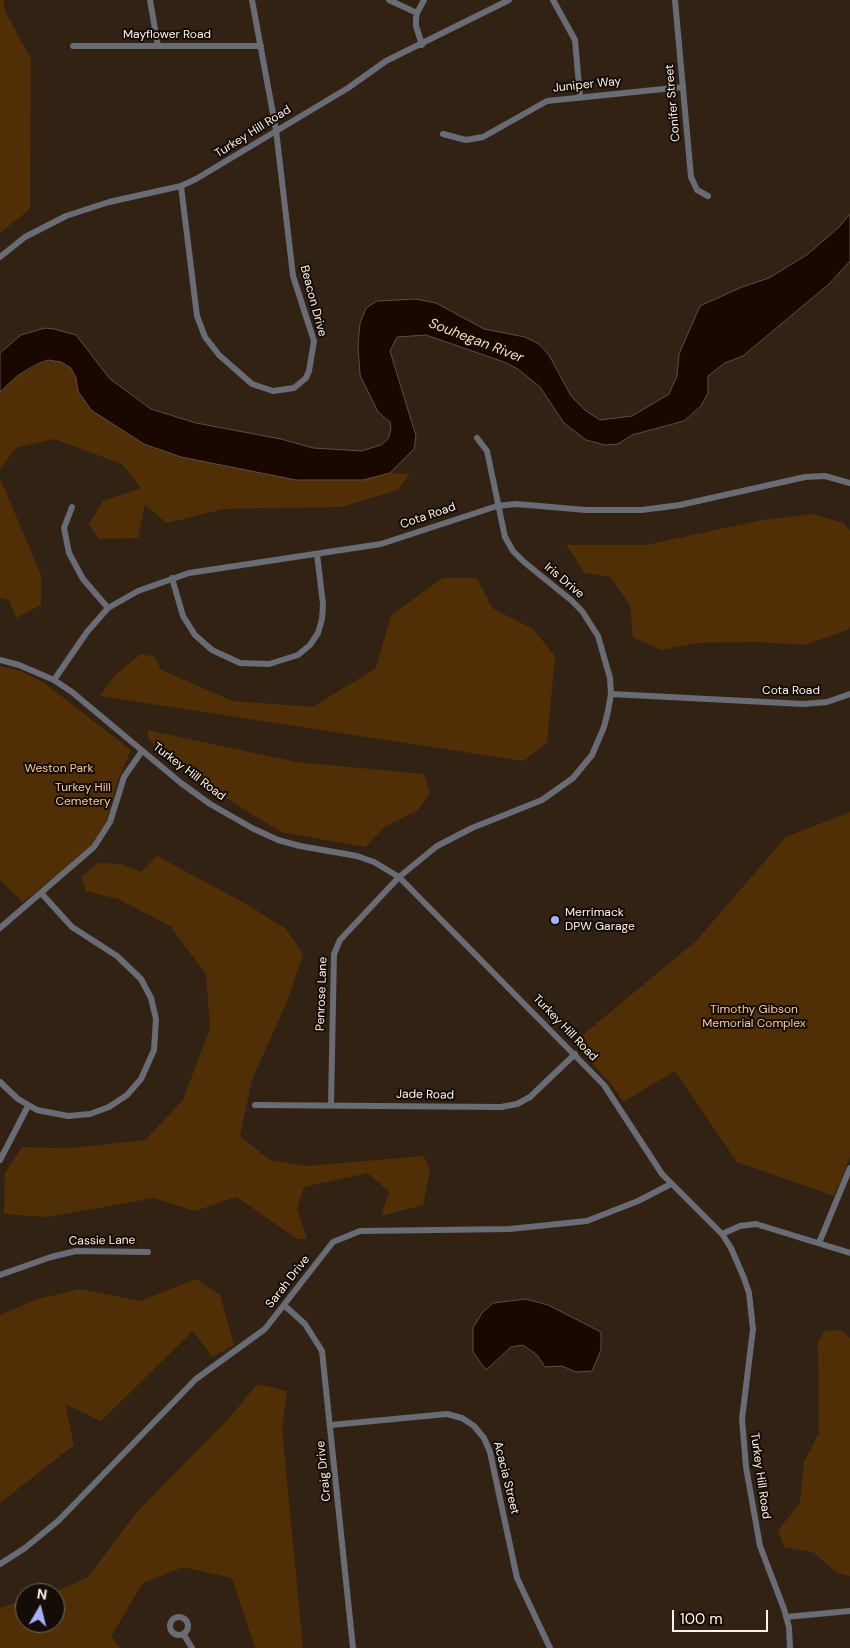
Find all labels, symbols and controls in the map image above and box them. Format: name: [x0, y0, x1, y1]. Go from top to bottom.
street label: Mayflower Road: [123, 28, 211, 42]
street label: Conifer Street: [662, 64, 684, 142]
street label: Juniper Way: [552, 74, 622, 96]
street label: Turkey Hill Road: [212, 103, 294, 161]
street label: Beacon Drive: [297, 264, 329, 338]
water label: Souhegan River: [426, 315, 526, 367]
street label: Cota Road: [398, 500, 458, 532]
street label: Iris Drive: [541, 560, 587, 602]
street label: Cota Road: [762, 684, 820, 698]
street label: Turkey Hill Road: [150, 740, 228, 804]
park label: Weston Park: [24, 762, 94, 776]
park label: Turkey Hill Cemetery: [55, 781, 111, 809]
place label: Merrimack DPW Garage: [565, 906, 635, 934]
marker: Merrimack DPW Garage: [549, 914, 561, 926]
street label: Penrose Lane: [314, 957, 330, 1031]
street label: Turkey Hill Road: [530, 992, 600, 1064]
park label: Timothy Gibson Memorial Complex: [702, 1003, 806, 1031]
street label: Jade Road: [396, 1087, 454, 1103]
street label: Cassie Lane: [69, 1233, 135, 1249]
street label: Sarah Drive: [263, 1253, 313, 1311]
street label: Turkey Hill Road: [747, 1432, 773, 1520]
street label: Craig Drive: [314, 1440, 334, 1502]
street label: Acacia Street: [490, 1440, 522, 1516]
north arrow: [15, 1583, 65, 1633]
text: N: [36, 1585, 48, 1604]
scale bar: [675, 1600, 771, 1632]
text: 100 m: [680, 1609, 723, 1629]

